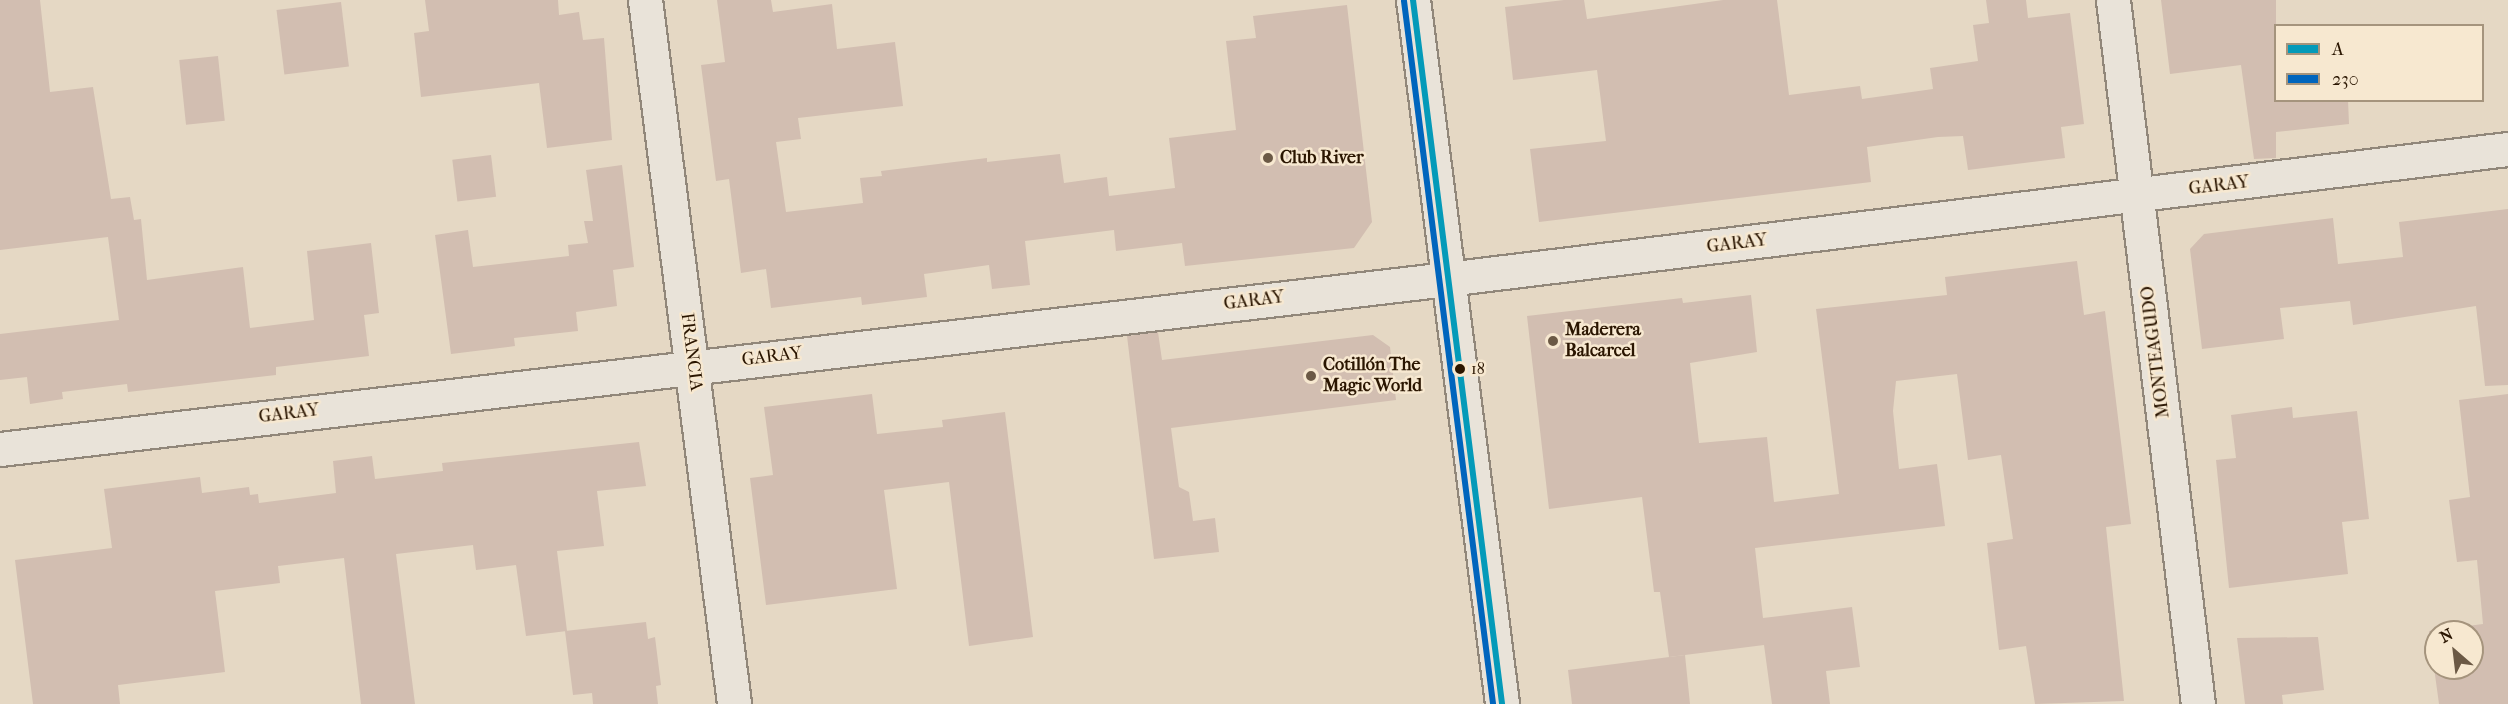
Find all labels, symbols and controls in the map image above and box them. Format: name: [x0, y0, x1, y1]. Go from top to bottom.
legend: [2274, 24, 2484, 102]
text: A: [2332, 39, 2344, 60]
text: 230: [2332, 69, 2359, 90]
place label: Club River: [1280, 147, 1364, 169]
marker: Club River: [1261, 151, 1275, 165]
street label: GARAY: [2188, 172, 2250, 200]
street label: GARAY: [1706, 230, 1768, 258]
street label: MONTEAGUDO: [2137, 285, 2175, 419]
street label: GARAY: [1223, 287, 1285, 315]
street label: FRANCIA: [675, 312, 707, 392]
place label: Maderera Balcarcel: [1565, 320, 1641, 362]
marker: Maderera Balcarcel: [1546, 334, 1560, 348]
street label: GARAY: [741, 343, 803, 371]
place label: Cotillón The Magic World: [1323, 355, 1422, 398]
place label: 18: [1471, 359, 1485, 379]
marker: 18: [1454, 363, 1466, 375]
marker: Cotillón The Magic World: [1304, 369, 1318, 383]
street label: GARAY: [258, 400, 320, 428]
north arrow: [2424, 620, 2484, 680]
text: N: [2436, 624, 2456, 647]

